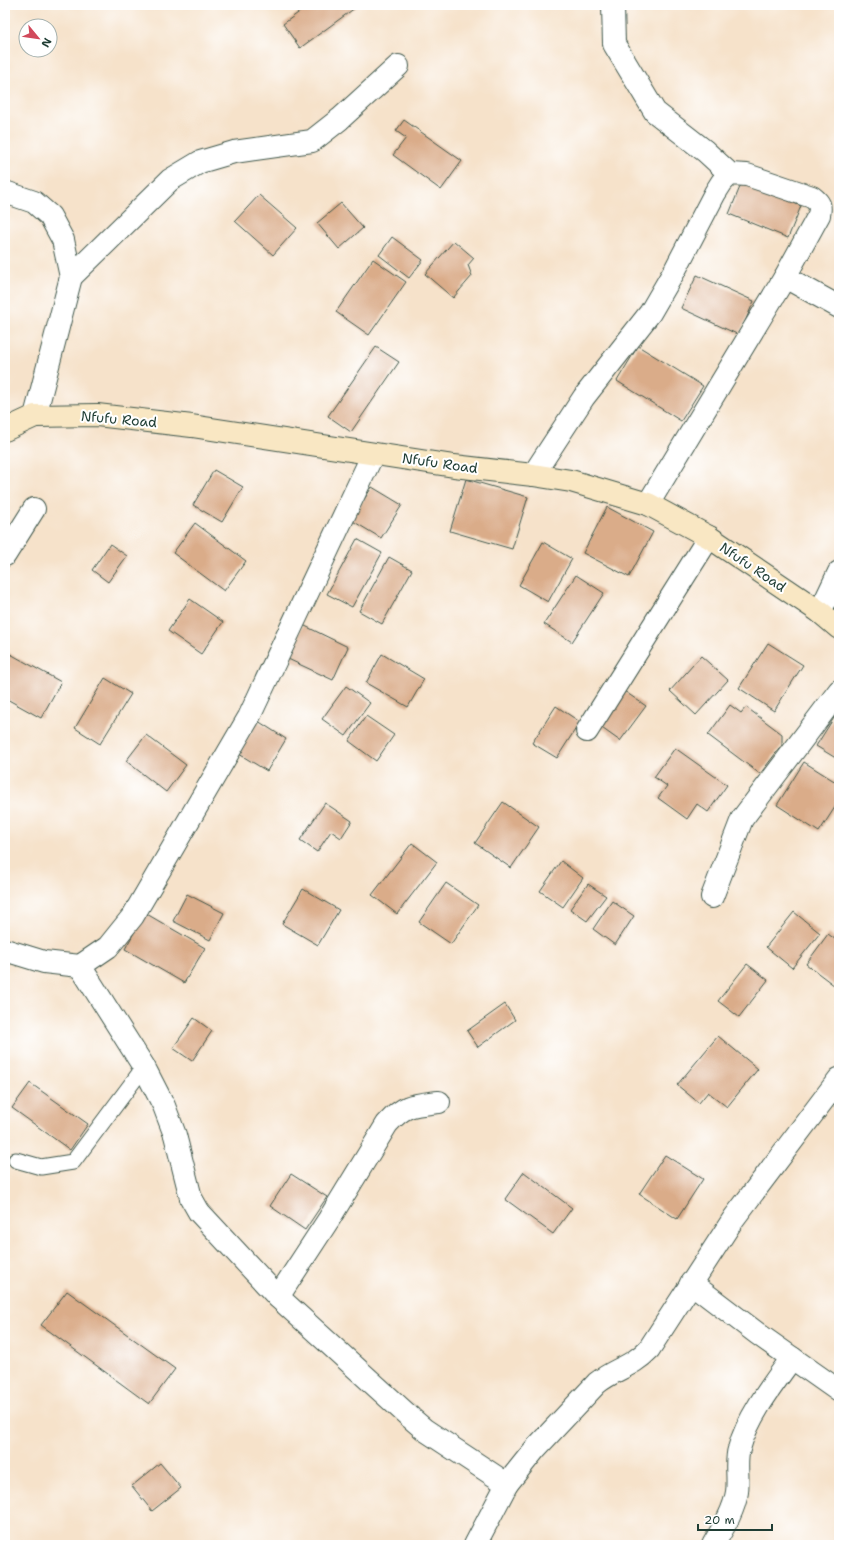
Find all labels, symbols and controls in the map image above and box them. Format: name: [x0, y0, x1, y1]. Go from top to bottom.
north arrow: [18, 18, 58, 58]
text: N: [37, 35, 55, 50]
street label: Nfufu Road: [80, 407, 158, 431]
street label: Nfufu Road: [401, 449, 479, 477]
street label: Nfufu Road: [716, 538, 790, 596]
scale bar: [698, 1506, 772, 1532]
text: 20 m: [704, 1512, 735, 1528]

